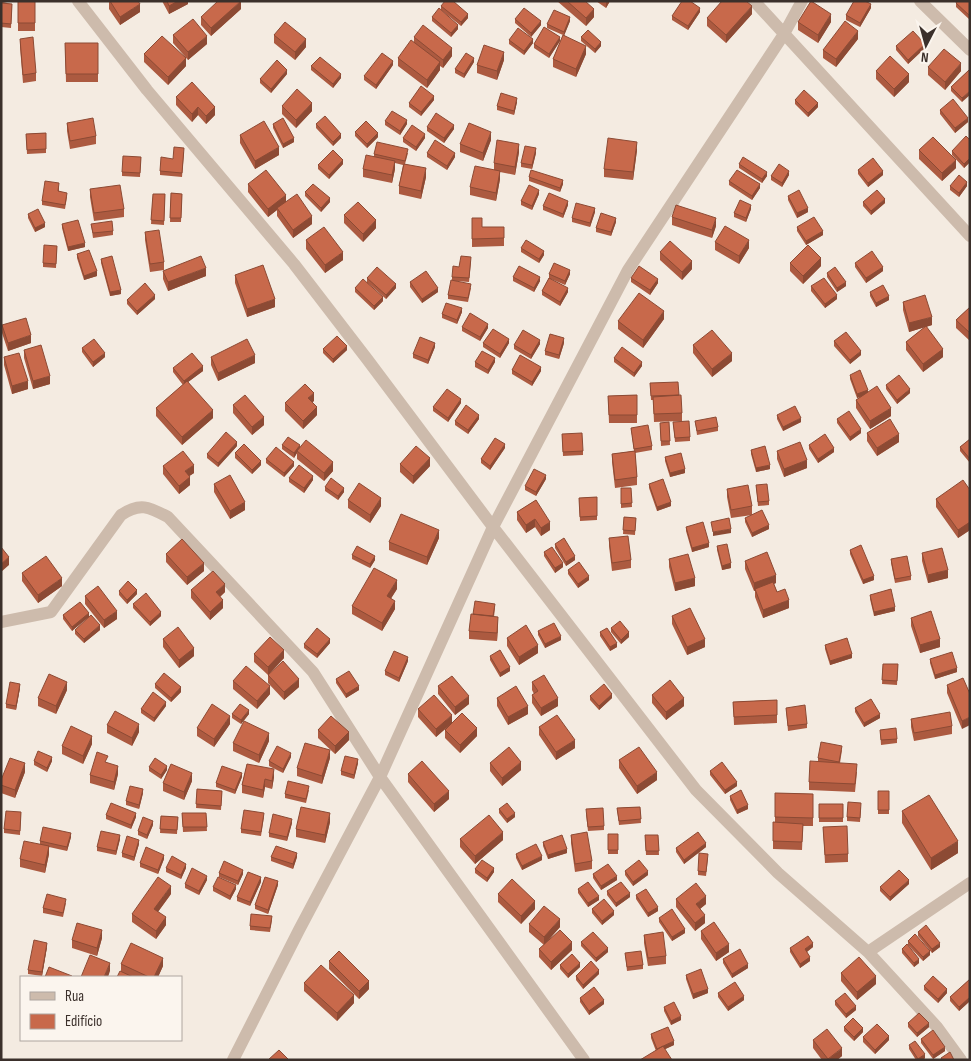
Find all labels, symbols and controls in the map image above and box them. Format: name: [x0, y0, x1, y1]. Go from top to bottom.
north arrow: [901, 20, 951, 70]
text: N: [920, 49, 929, 66]
legend: [20, 976, 182, 1041]
text: Rua: [65, 987, 84, 1006]
text: Edifício: [65, 1012, 102, 1031]

